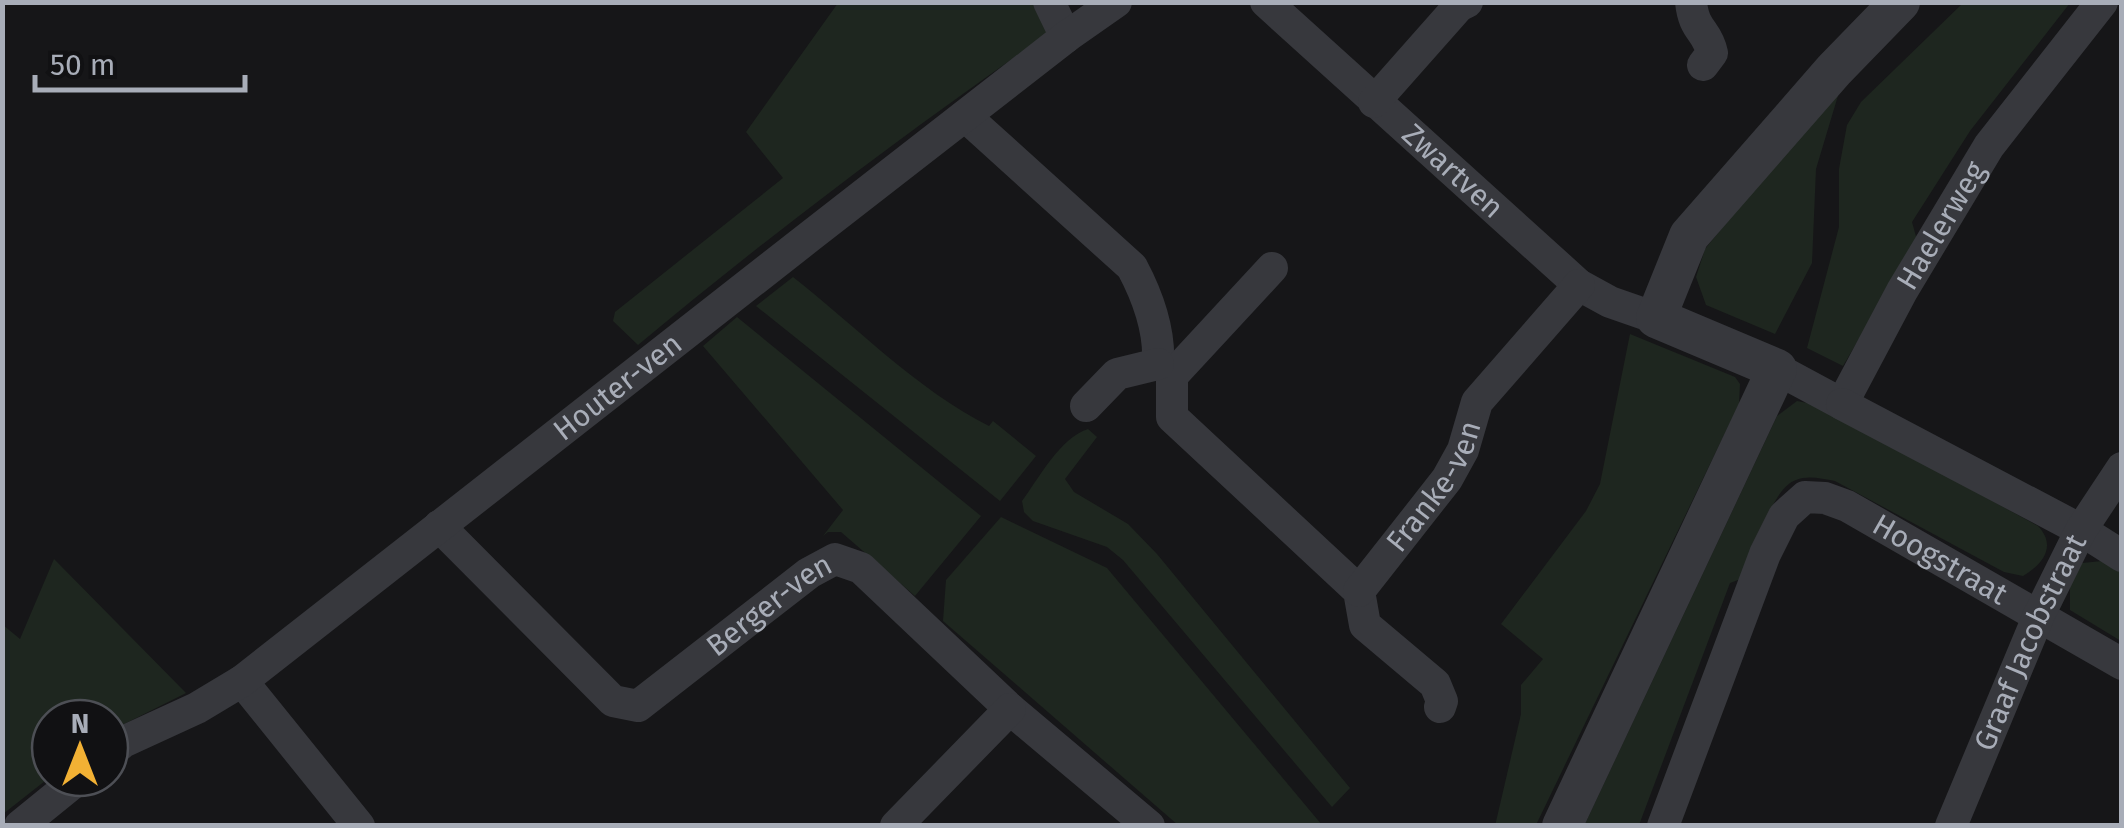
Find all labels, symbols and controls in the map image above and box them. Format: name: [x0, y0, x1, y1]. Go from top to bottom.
scale bar: [35, 30, 245, 92]
text: 50 m: [50, 47, 115, 83]
street label: Zwartven: [1395, 116, 1511, 226]
street label: Haelerweg: [1889, 155, 1994, 296]
street label: Houter-ven: [546, 325, 689, 448]
street label: Franke-ven: [1379, 417, 1489, 559]
street label: Hoogstraat: [1866, 507, 2014, 612]
street label: Graaf Jacobstraat: [1966, 528, 2094, 756]
street label: Berger-ven: [699, 546, 838, 664]
north arrow: [30, 698, 130, 798]
text: N: [71, 707, 89, 740]

